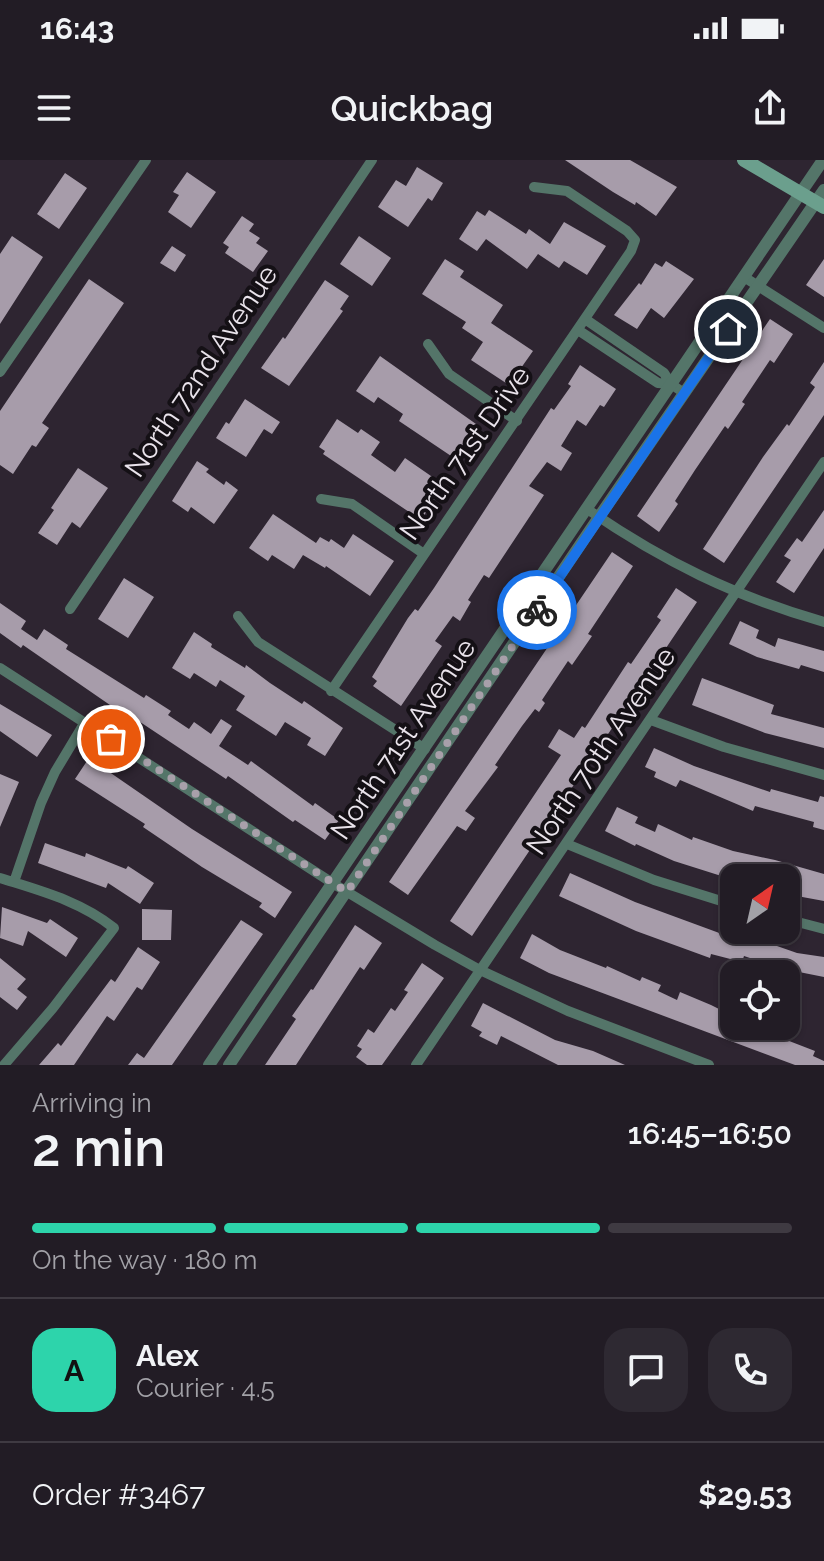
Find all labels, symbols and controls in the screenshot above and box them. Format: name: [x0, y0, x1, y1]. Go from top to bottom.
text: 16:43: [40, 11, 114, 46]
icon: menu: [32, 86, 76, 130]
icon: share: [748, 86, 792, 130]
text: Quickbag: [330, 87, 494, 129]
street label: North 72nd Avenue: [118, 259, 284, 483]
pin: [694, 295, 762, 363]
icon: home: [706, 307, 750, 351]
street label: North 71st Drive: [393, 360, 537, 546]
courier: [497, 570, 577, 650]
icon: bike: [515, 588, 559, 632]
street label: North 71st Avenue: [324, 632, 482, 846]
street label: North 70th Avenue: [519, 641, 683, 861]
pin: [77, 705, 145, 773]
icon: bag: [89, 717, 133, 761]
north arrow: [720, 864, 800, 944]
map controls: [720, 864, 800, 1040]
button: locate: [720, 960, 800, 1040]
text: Arriving in: [32, 1088, 152, 1118]
text: 16:45–16:50: [628, 1116, 792, 1151]
text: 2 min: [32, 1117, 165, 1178]
text: On the way · 180 m: [32, 1245, 257, 1275]
button: chat: [604, 1328, 688, 1412]
button: phone: [708, 1328, 792, 1412]
text: Alex: [136, 1338, 199, 1373]
text: A: [64, 1353, 84, 1388]
text: Courier · 4.5: [136, 1373, 275, 1403]
text: Order #3467: [32, 1477, 205, 1512]
text: $29.53: [698, 1477, 792, 1512]

